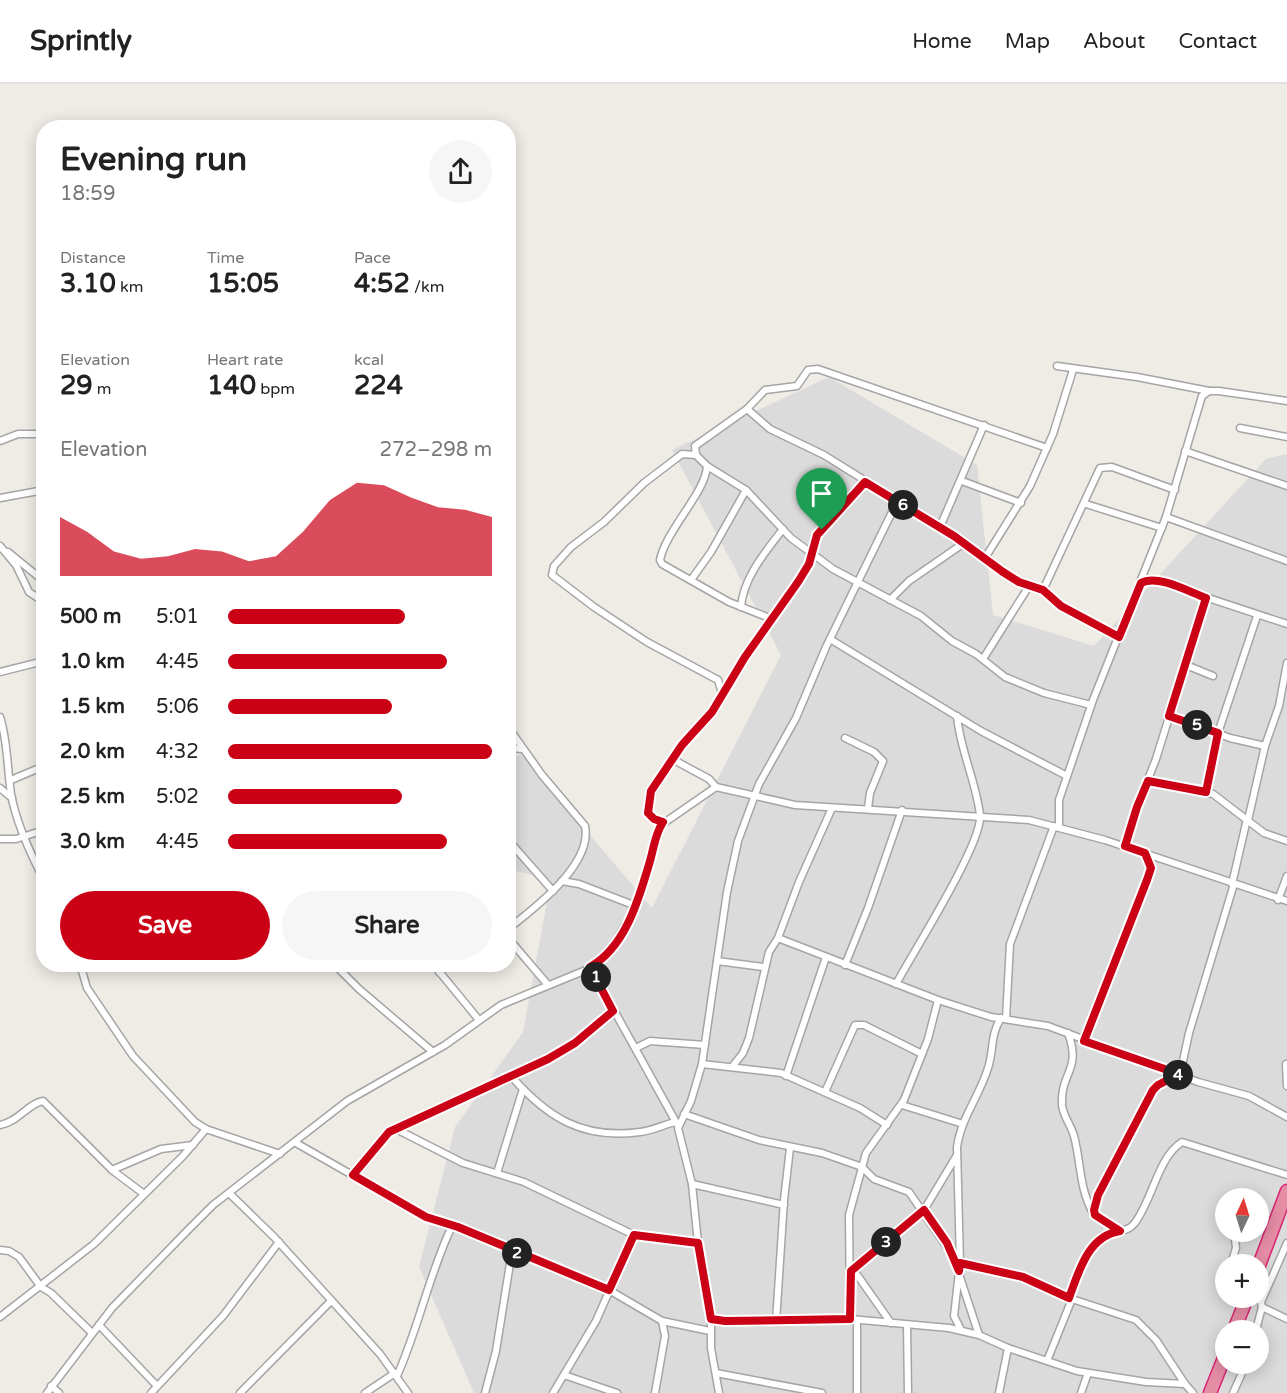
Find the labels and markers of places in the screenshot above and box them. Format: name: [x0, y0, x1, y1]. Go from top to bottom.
pin: [796, 468, 847, 530]
pin: 6: [888, 490, 918, 520]
pin: 5: [1182, 710, 1212, 740]
pin: 1: [581, 962, 611, 992]
pin: 4: [1163, 1060, 1193, 1090]
pin: 3: [871, 1227, 901, 1257]
pin: 2: [502, 1238, 532, 1268]

